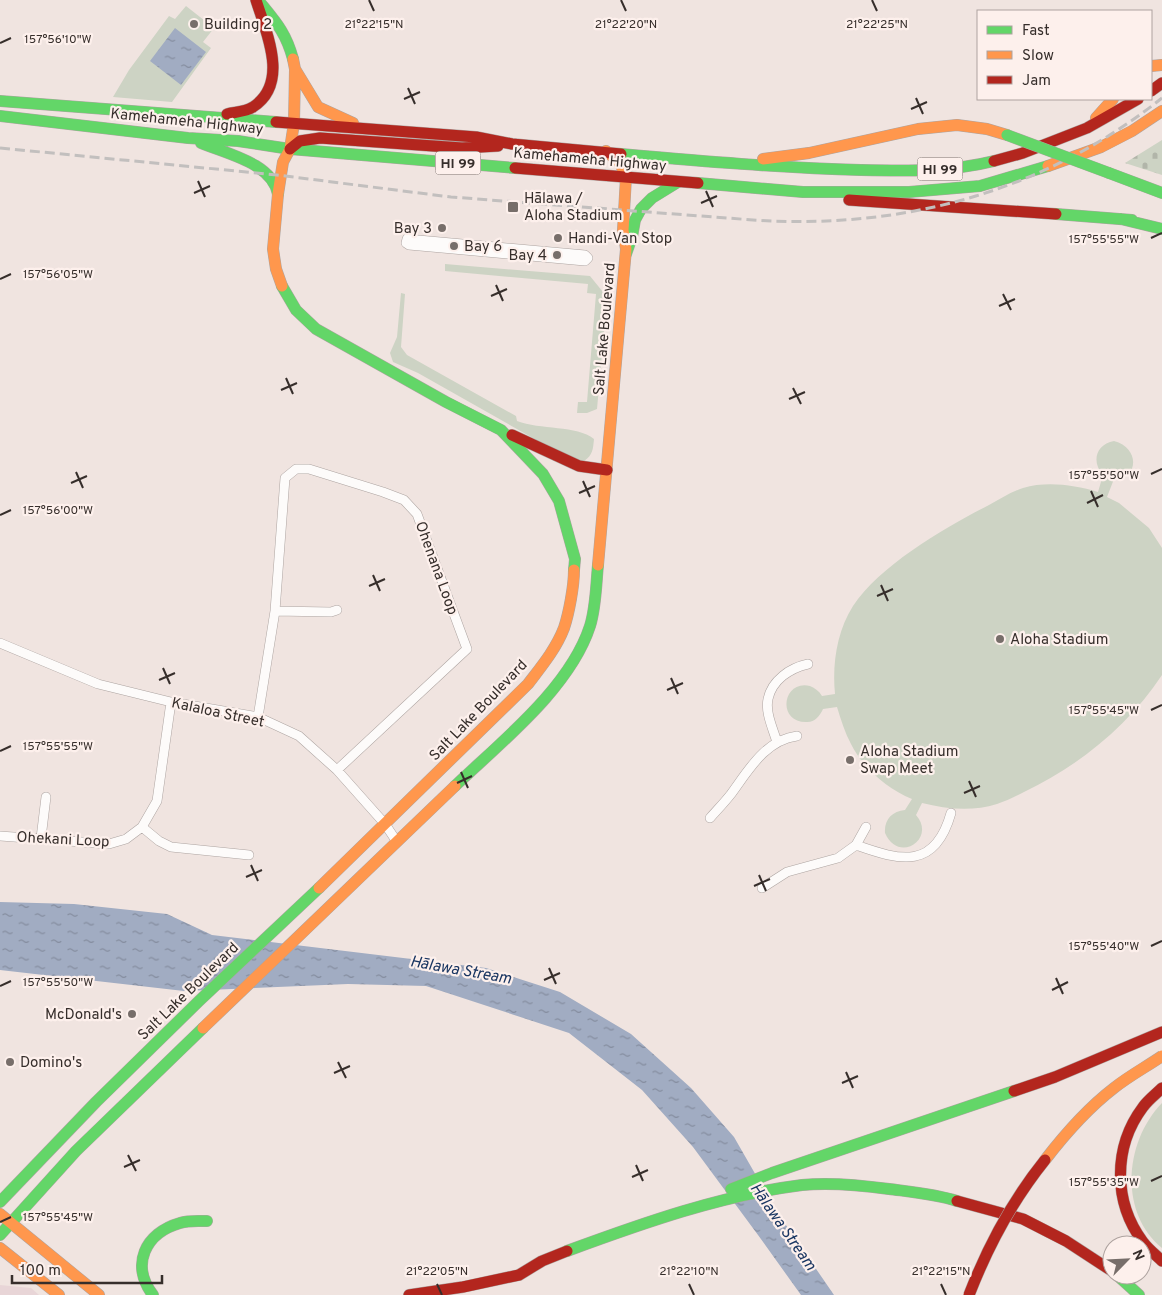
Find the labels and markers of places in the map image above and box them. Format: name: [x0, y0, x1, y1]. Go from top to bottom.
place label: Building 2: [204, 16, 272, 35]
marker: Building 2: [188, 18, 200, 30]
place label: Hālawa / Aloha Stadium: [524, 190, 622, 226]
marker: Hālawa / Aloha Stadium: [506, 200, 520, 214]
place label: Bay 3: [394, 220, 432, 239]
marker: Bay 3: [436, 222, 448, 234]
place label: Handi-Van Stop: [568, 230, 672, 249]
marker: Handi-Van Stop: [552, 232, 564, 244]
place label: Bay 6: [464, 238, 502, 257]
marker: Bay 6: [448, 240, 460, 252]
place label: Bay 4: [508, 247, 547, 266]
marker: Bay 4: [551, 249, 563, 261]
place label: Aloha Stadium: [1010, 631, 1108, 650]
marker: Aloha Stadium: [994, 633, 1006, 645]
place label: Aloha Stadium Swap Meet: [860, 743, 958, 779]
marker: Aloha Stadium Swap Meet: [844, 754, 856, 766]
place label: McDonald's: [45, 1006, 122, 1025]
marker: McDonald's: [126, 1008, 138, 1020]
place label: Domino's: [20, 1054, 82, 1073]
marker: Domino's: [4, 1056, 16, 1068]

